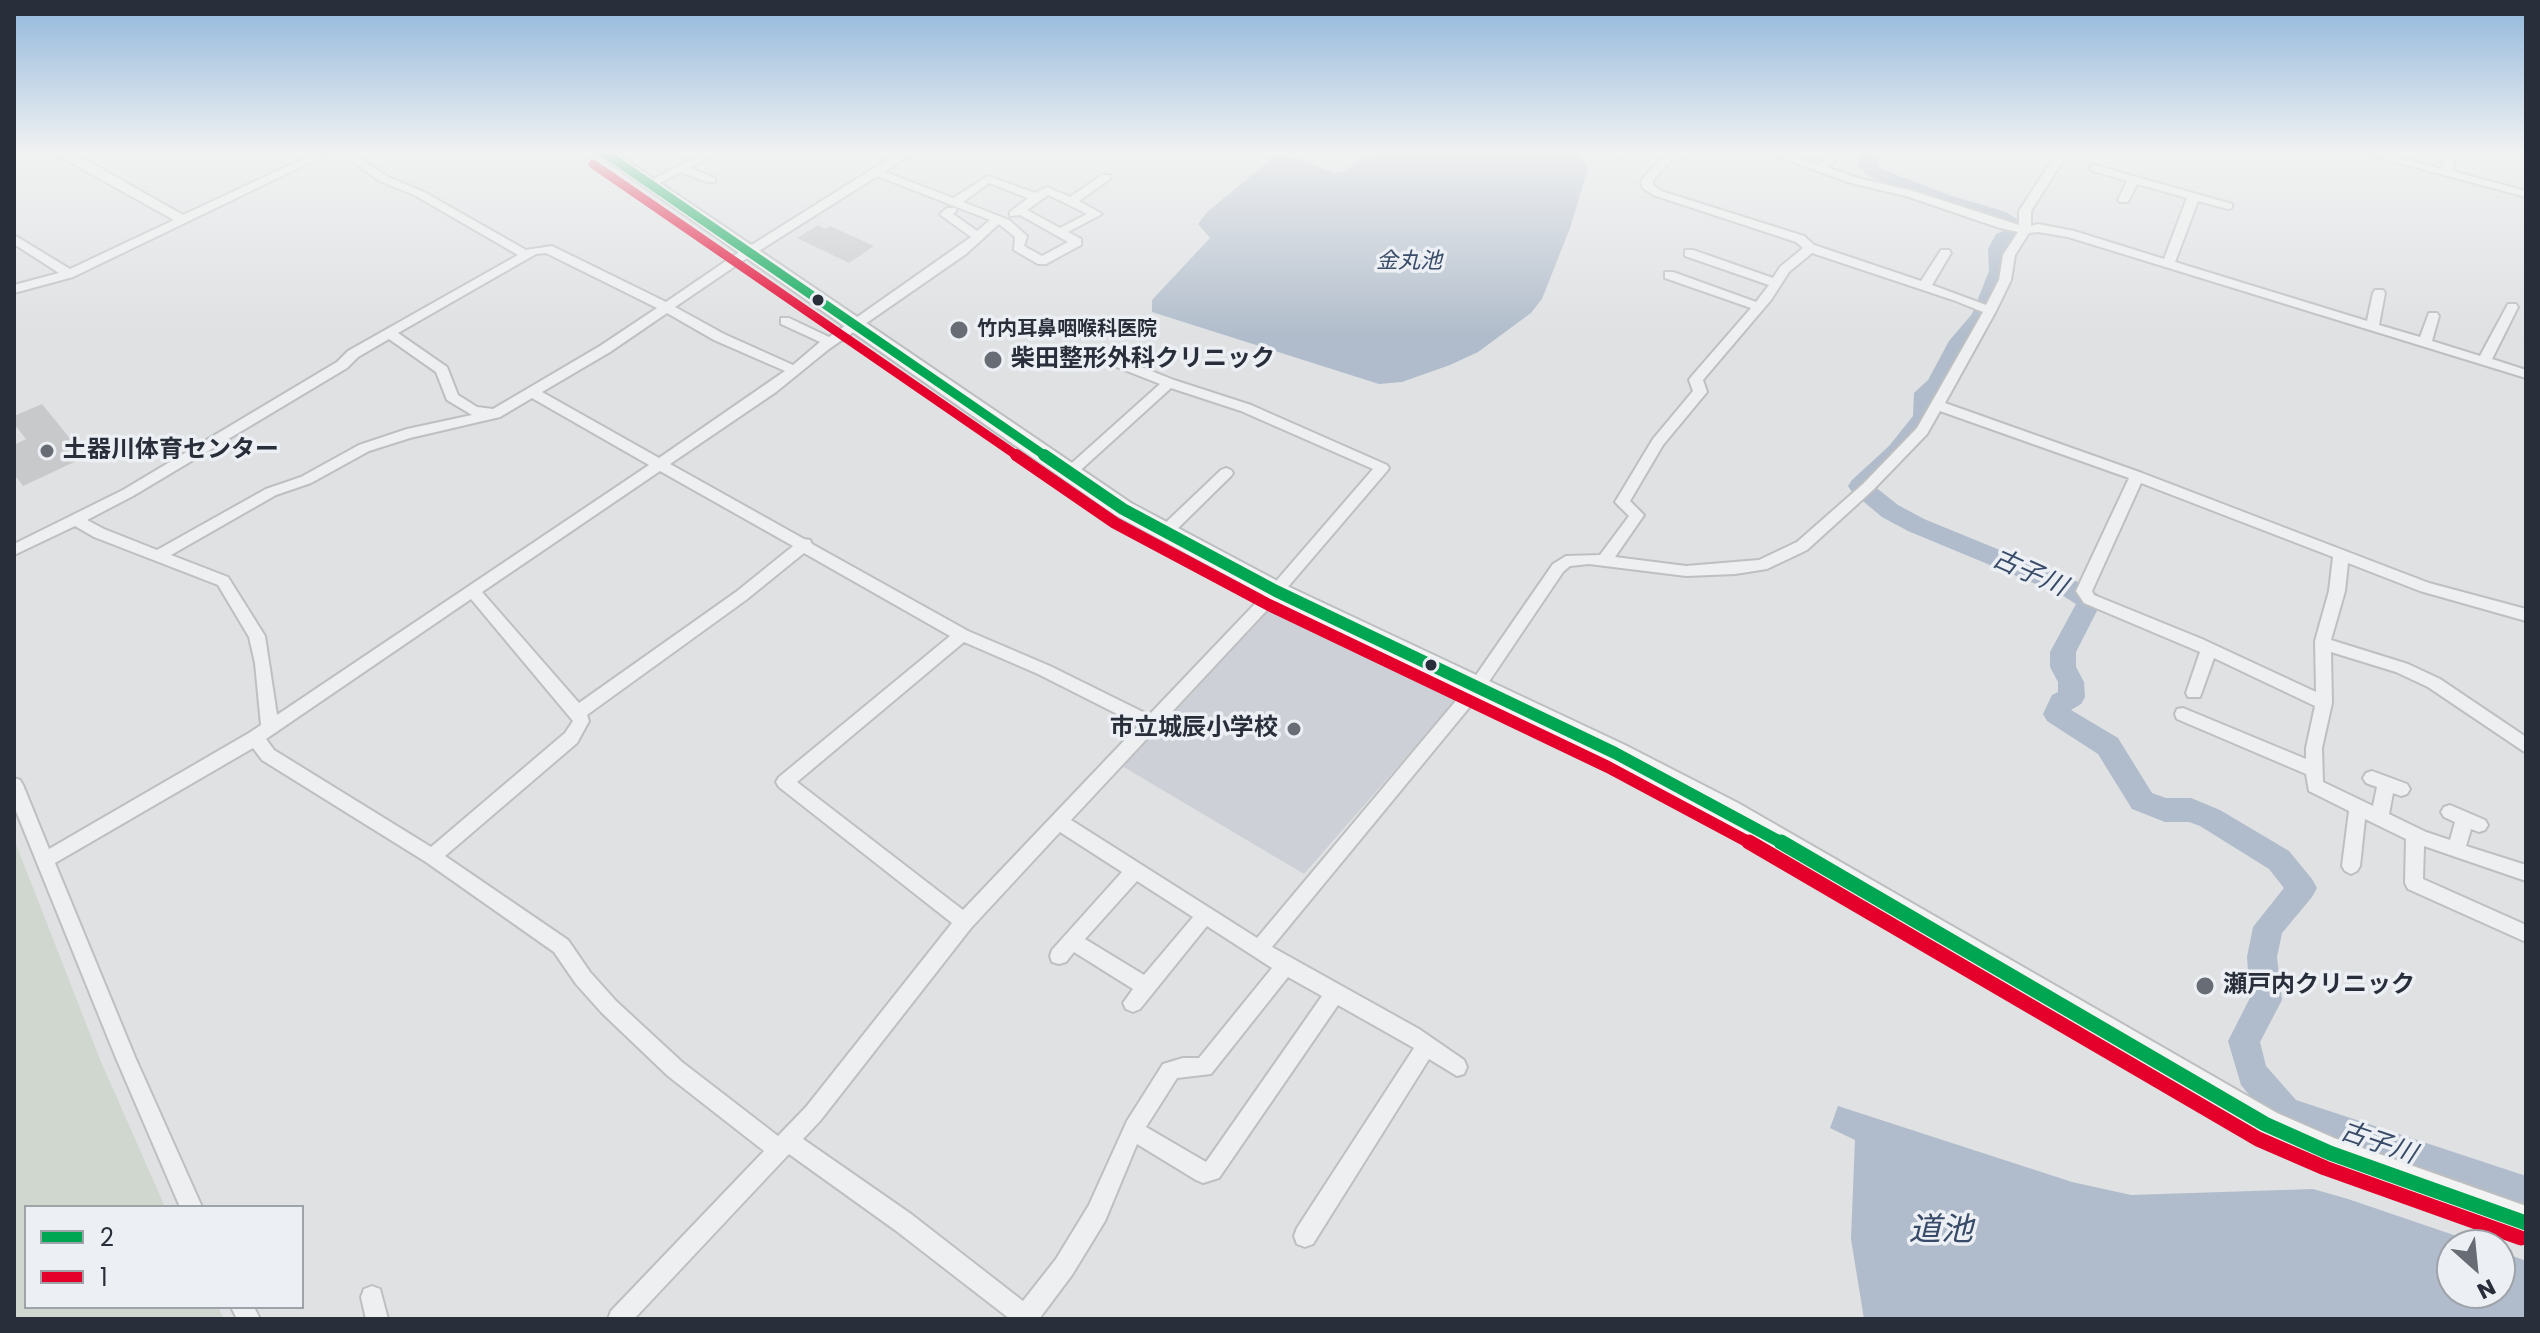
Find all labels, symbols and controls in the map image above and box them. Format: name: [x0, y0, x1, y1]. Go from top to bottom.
water label: 金丸池: [1376, 249, 1442, 275]
unlabelled marker: [810, 292, 826, 308]
place label: 竹内耳鼻咽喉科医院: [977, 318, 1157, 342]
marker: 竹内耳鼻咽喉科医院: [948, 319, 970, 341]
place label: 柴田整形外科クリニック: [1011, 346, 1275, 374]
marker: 柴田整形外科クリニック: [982, 349, 1004, 371]
place label: 土器川体育センター: [63, 437, 279, 465]
marker: 土器川体育センター: [38, 442, 56, 460]
water label: 古子川: [1987, 544, 2071, 604]
unlabelled marker: [1423, 657, 1439, 673]
place label: 市立城辰小学校: [1110, 715, 1278, 743]
marker: 市立城辰小学校: [1285, 720, 1303, 738]
place label: 瀬戸内クリニック: [2223, 972, 2415, 1000]
marker: 瀬戸内クリニック: [2194, 975, 2216, 997]
water label: 古子川: [2336, 1117, 2420, 1171]
legend: [24, 1205, 304, 1309]
water label: 道池: [1909, 1213, 1973, 1251]
text: 2: [100, 1221, 114, 1254]
north arrow: [2436, 1229, 2516, 1309]
text: 1: [100, 1261, 108, 1294]
text: N: [2472, 1271, 2501, 1307]

